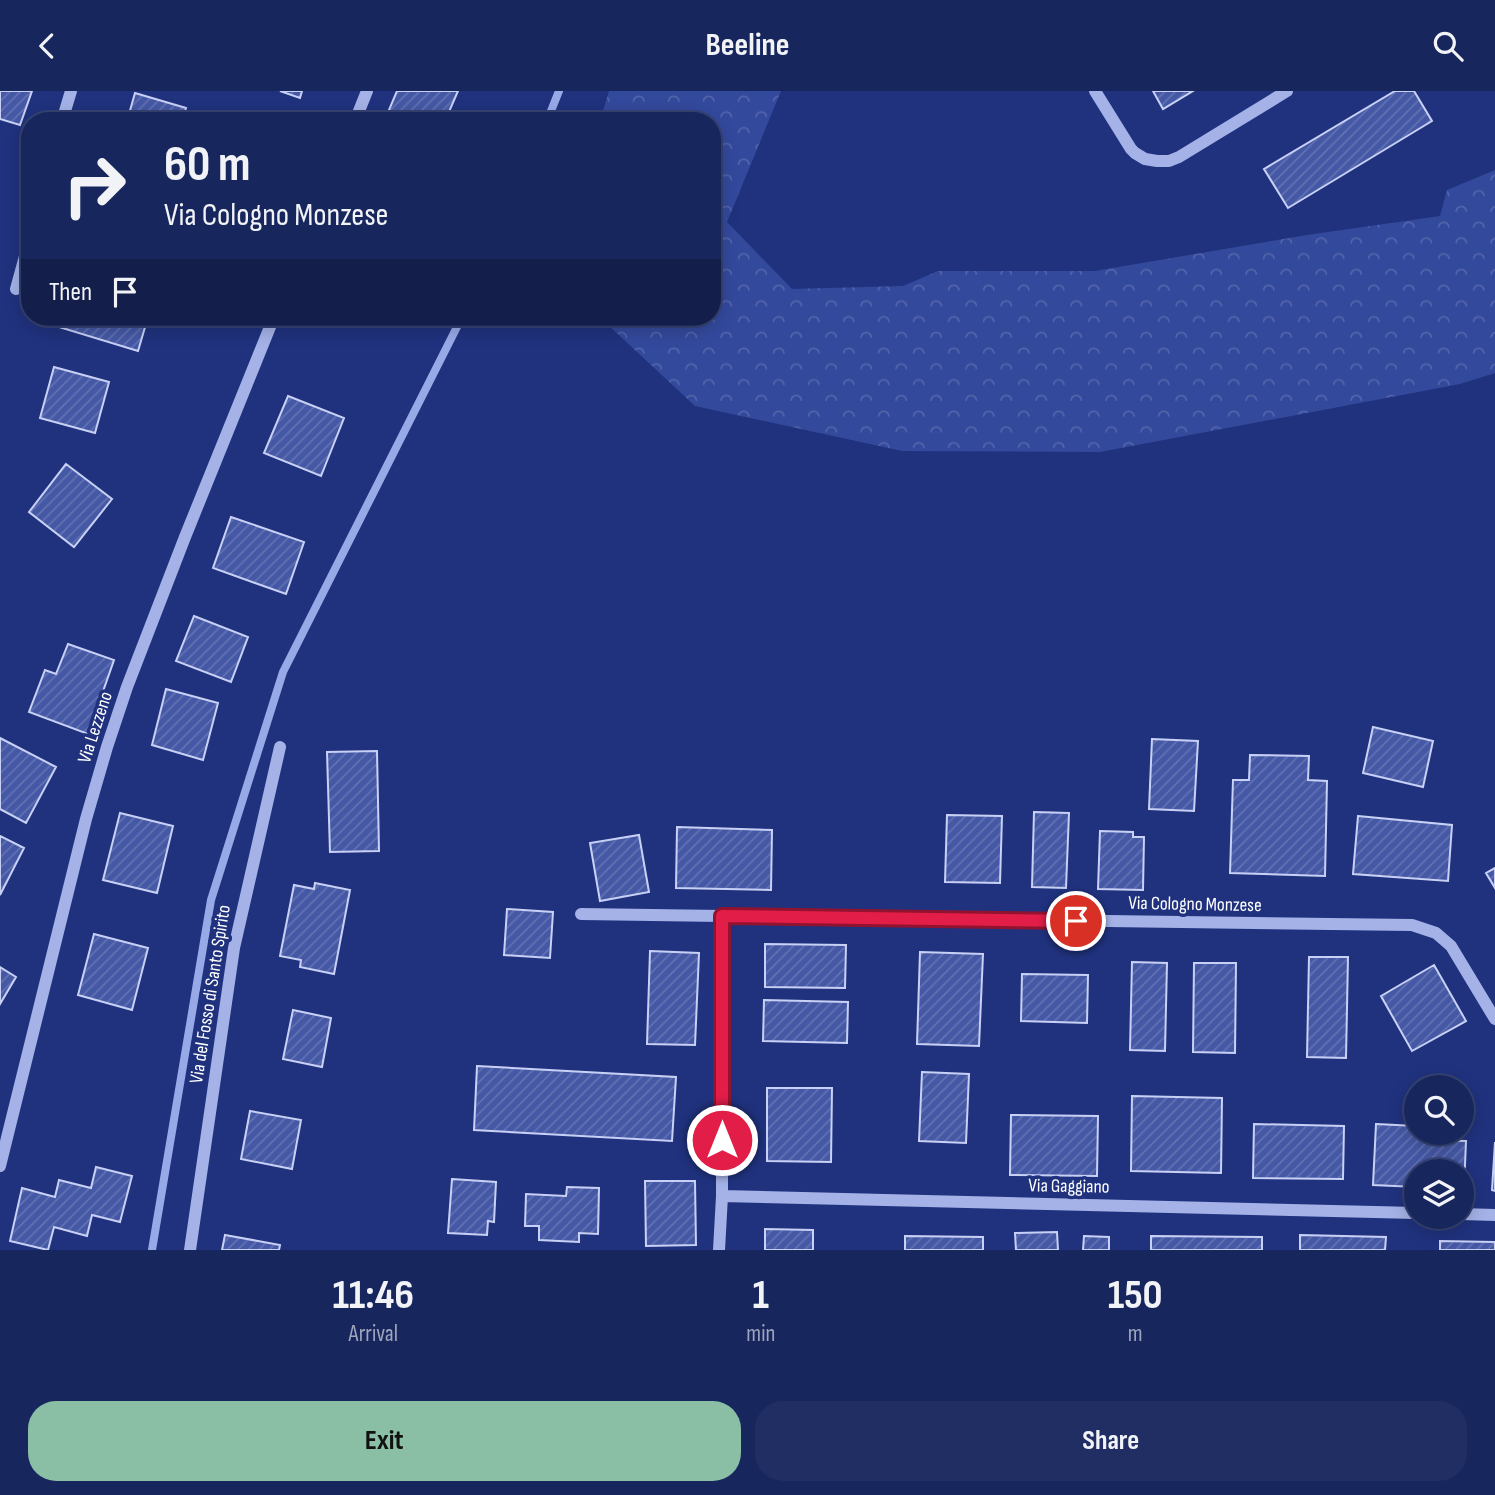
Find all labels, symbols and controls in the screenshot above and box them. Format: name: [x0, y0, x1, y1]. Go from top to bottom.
text: Beeline: [706, 26, 789, 65]
icon: back: [28, 27, 66, 65]
icon: search: [1429, 27, 1467, 65]
text: 60 m: [164, 136, 251, 195]
icon: right: [49, 140, 140, 231]
text: Via Cologno Monzese: [164, 196, 388, 235]
icon: arrive: [106, 273, 144, 311]
text: Then: [49, 277, 92, 308]
street label: Via Lezzeno: [73, 689, 118, 766]
pin: [1046, 891, 1106, 951]
street label: Via Cologno Monzese: [1128, 892, 1262, 917]
icon: arrive: [1057, 902, 1095, 940]
street label: Via del Fosso di Santo Spirito: [185, 903, 236, 1085]
map controls: [1404, 1075, 1474, 1229]
button: search: [1404, 1075, 1474, 1145]
position arrow: [685, 1103, 759, 1177]
button: layers: [1404, 1159, 1474, 1229]
street label: Via Gaggiano: [1028, 1174, 1110, 1199]
text: 11:46: [332, 1270, 414, 1321]
text: 1: [753, 1270, 769, 1321]
text: 150: [1108, 1270, 1163, 1321]
text: Arrival: [348, 1320, 398, 1348]
text: min: [746, 1320, 775, 1348]
text: m: [1128, 1320, 1143, 1348]
button: Exit: [28, 1401, 741, 1481]
button: Share: [755, 1401, 1467, 1481]

